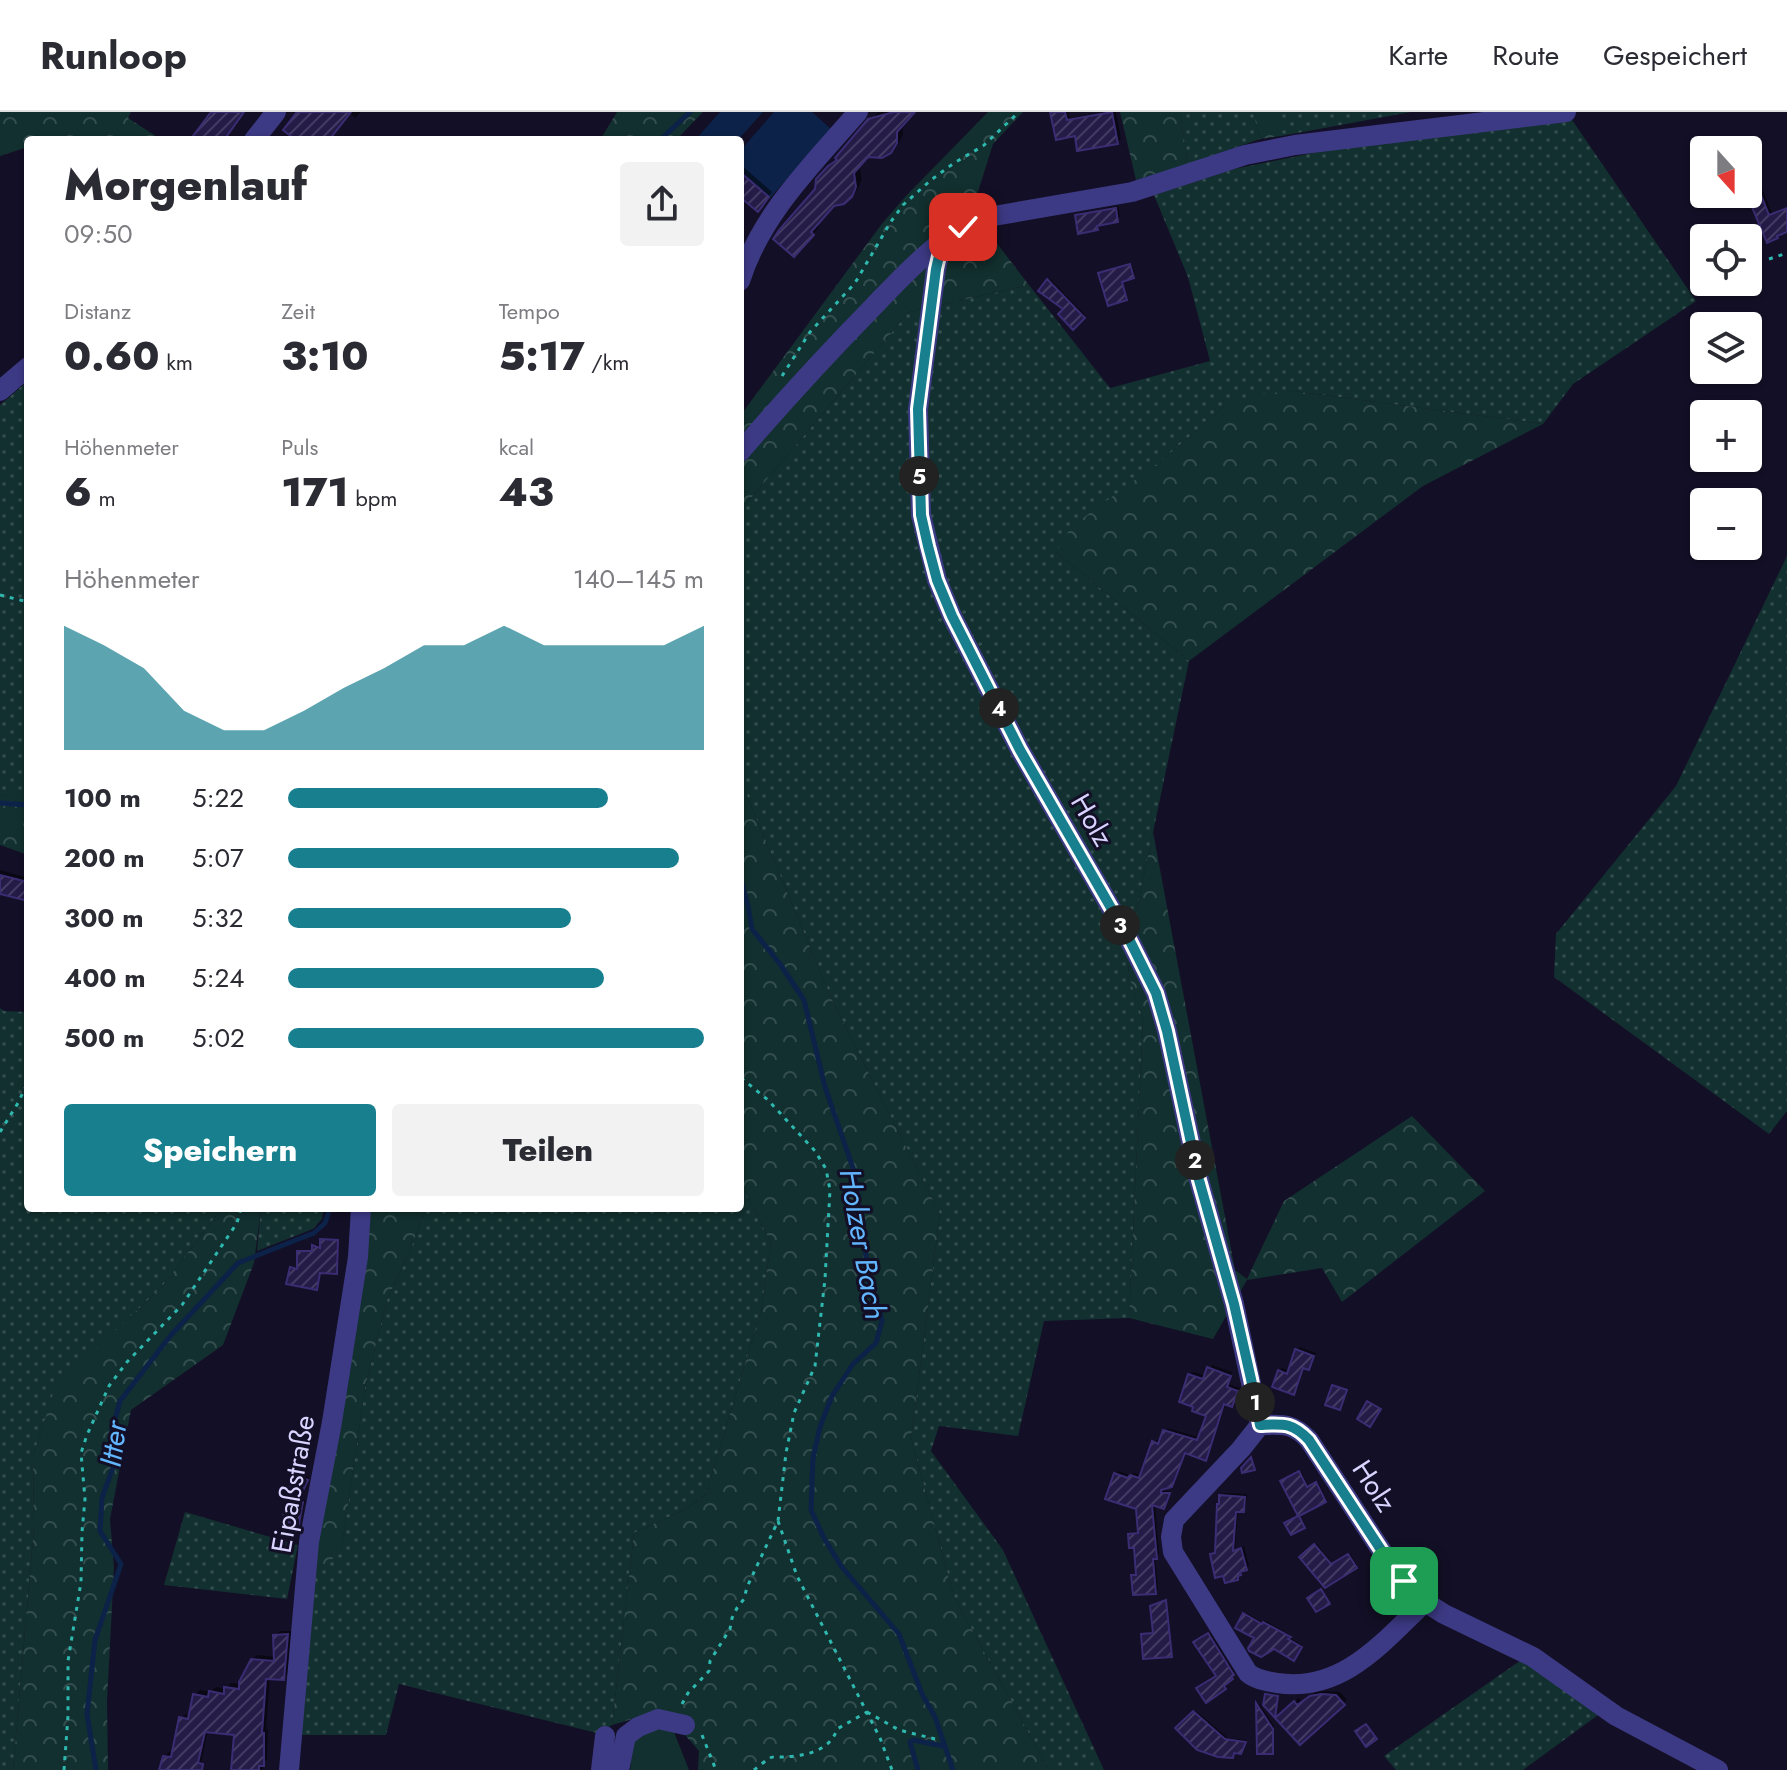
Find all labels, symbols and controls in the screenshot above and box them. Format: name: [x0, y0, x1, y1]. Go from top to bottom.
text: Runloop: [40, 28, 187, 83]
text: Karte: [1388, 35, 1448, 76]
text: Route: [1492, 35, 1559, 76]
text: Gespeichert: [1603, 35, 1747, 76]
north arrow: [1690, 136, 1762, 208]
map controls: [1690, 136, 1762, 560]
text: Morgenlauf: [64, 153, 307, 217]
button: share: [620, 162, 704, 246]
pin: [929, 193, 997, 261]
icon: check: [941, 205, 985, 249]
text: 09:50: [64, 215, 133, 253]
button: locate: [1690, 224, 1762, 296]
text: Distanz: [64, 295, 131, 327]
text: Zeit: [281, 295, 315, 327]
text: Tempo: [499, 295, 560, 327]
button: layers: [1690, 312, 1762, 384]
text: 0.60: [64, 327, 160, 385]
text: 3:10: [281, 327, 369, 385]
text: 5:17: [499, 327, 585, 385]
text: km: [160, 346, 193, 378]
text: /km: [585, 346, 629, 378]
button: +: [1690, 400, 1762, 472]
text: Höhenmeter: [64, 431, 179, 463]
text: Puls: [281, 431, 318, 463]
text: kcal: [499, 431, 534, 463]
pin: 5: [899, 456, 939, 496]
text: 5: [912, 460, 926, 492]
text: 6: [64, 463, 92, 521]
text: 171: [281, 463, 349, 521]
text: 43: [499, 463, 554, 521]
text: m: [92, 482, 116, 514]
text: bpm: [349, 482, 397, 514]
button: −: [1690, 488, 1762, 560]
text: Höhenmeter: [64, 560, 200, 598]
text: 140–145 m: [573, 560, 704, 598]
pin: 4: [979, 688, 1019, 728]
text: 4: [991, 692, 1007, 724]
text: 100 m: [64, 779, 141, 817]
text: 5:22: [192, 779, 244, 817]
street label: Holz: [1061, 786, 1123, 854]
text: 200 m: [64, 839, 145, 877]
text: 5:07: [192, 839, 244, 877]
text: 300 m: [64, 899, 144, 937]
text: 5:32: [192, 899, 243, 937]
pin: 3: [1100, 905, 1140, 945]
text: 3: [1113, 909, 1127, 941]
text: 400 m: [64, 959, 146, 997]
text: 5:24: [192, 959, 244, 997]
text: 500 m: [64, 1019, 144, 1057]
text: 5:02: [192, 1019, 245, 1057]
button: Speichern: [64, 1104, 376, 1196]
button: Teilen: [392, 1104, 704, 1196]
pin: 2: [1175, 1140, 1215, 1180]
text: 2: [1188, 1144, 1202, 1176]
water label: Holzer Bach: [829, 1165, 897, 1323]
pin: 1: [1235, 1382, 1275, 1422]
text: 1: [1249, 1386, 1261, 1418]
street label: Eipaßstraße: [261, 1412, 325, 1556]
water label: Itter: [88, 1416, 138, 1470]
street label: Holz: [1342, 1452, 1406, 1520]
pin: [1370, 1547, 1438, 1615]
icon: arrive: [1382, 1559, 1426, 1603]

